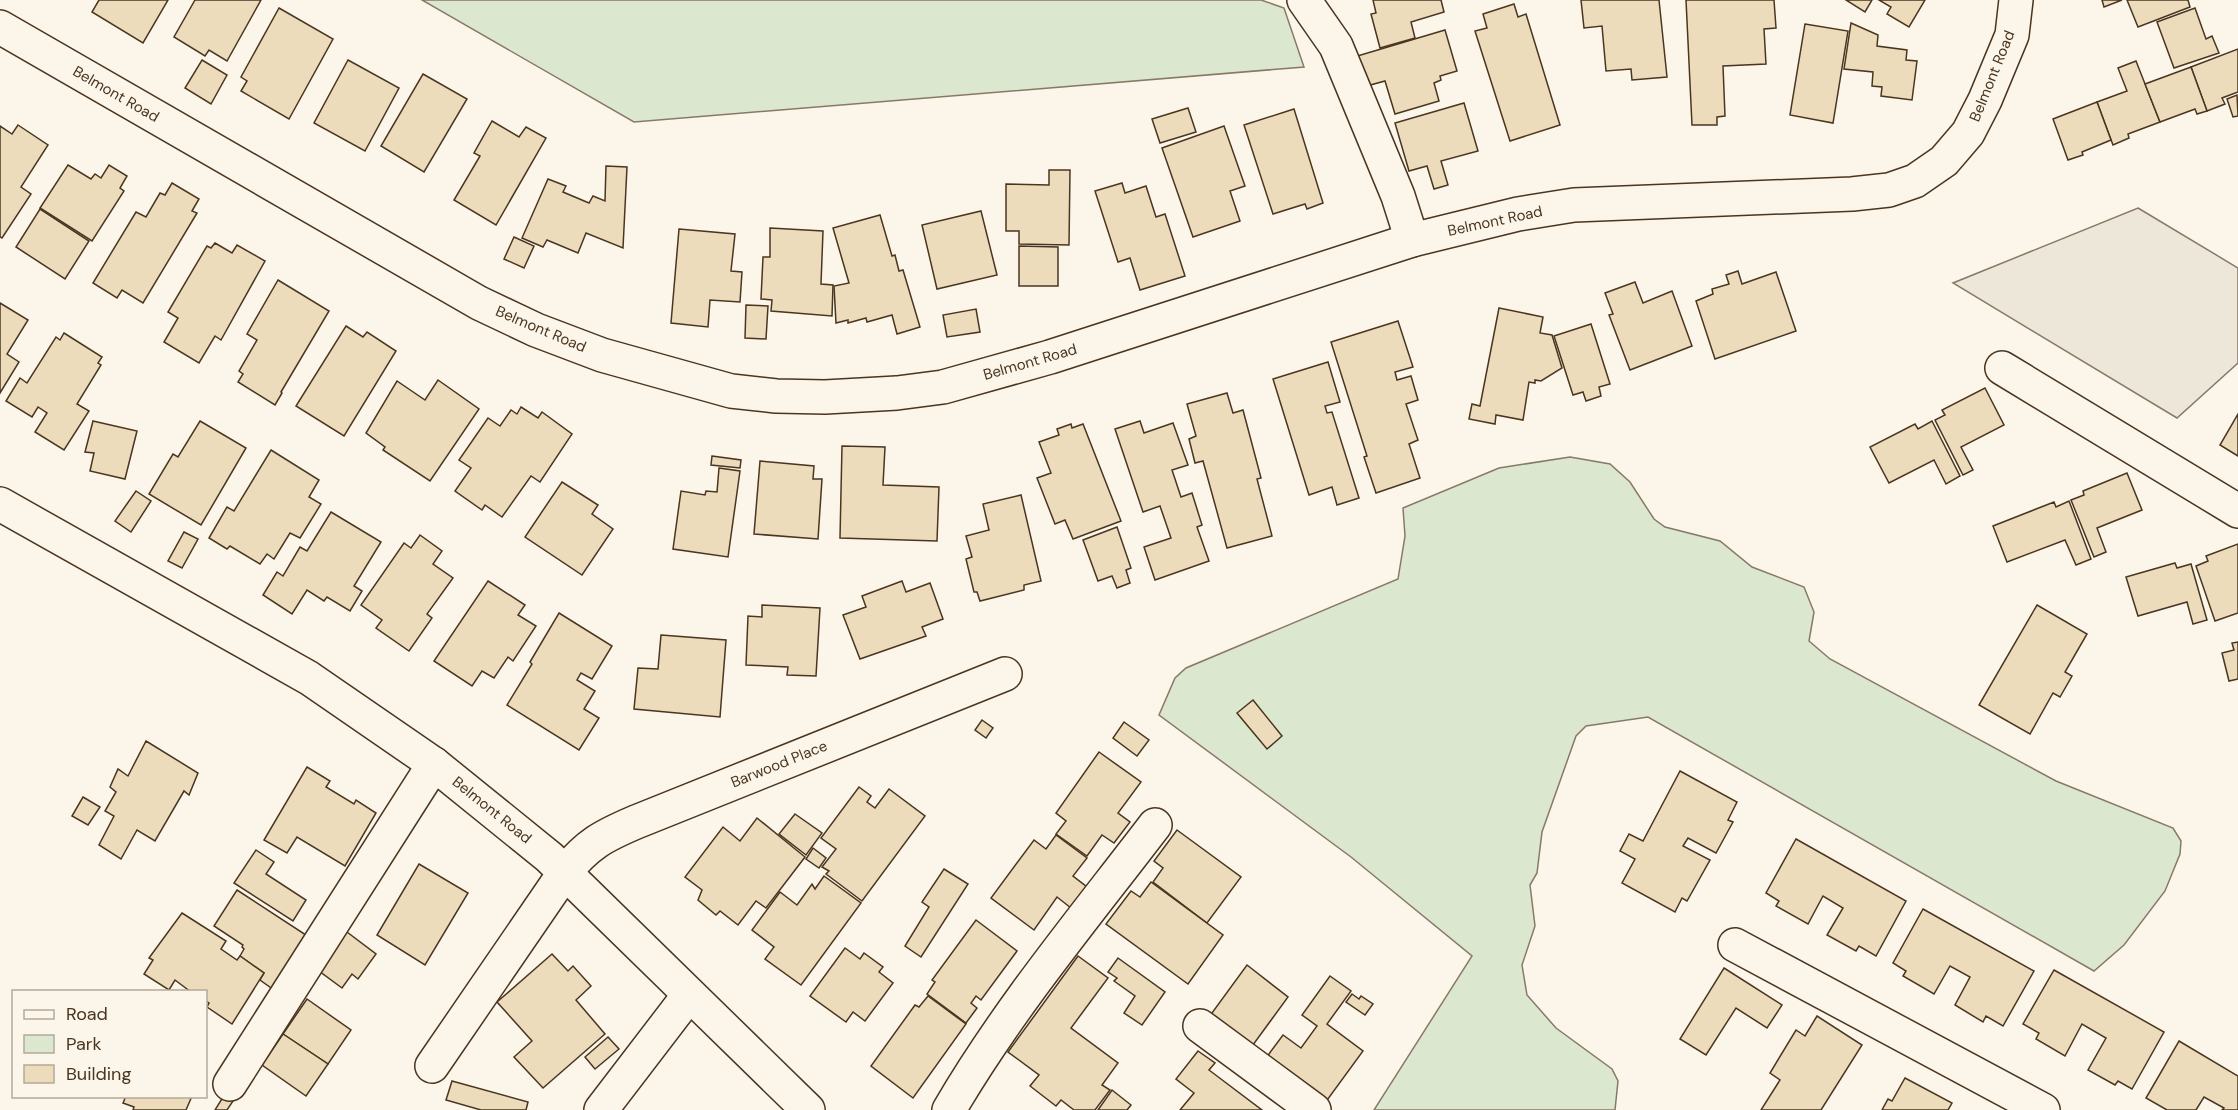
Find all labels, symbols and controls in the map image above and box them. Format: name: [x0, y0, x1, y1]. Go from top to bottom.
street label: Belmont Road: [1965, 27, 2019, 125]
street label: Belmont Road: [69, 61, 163, 127]
street label: Belmont Road: [1446, 201, 1544, 241]
street label: Belmont Road: [493, 301, 589, 357]
street label: Belmont Road: [981, 339, 1079, 385]
street label: Barwood Place: [728, 736, 830, 792]
street label: Belmont Road: [448, 772, 536, 848]
legend: [12, 990, 207, 1098]
text: Road: [66, 1002, 108, 1026]
text: Park: [66, 1032, 102, 1056]
text: Building: [66, 1062, 131, 1086]

